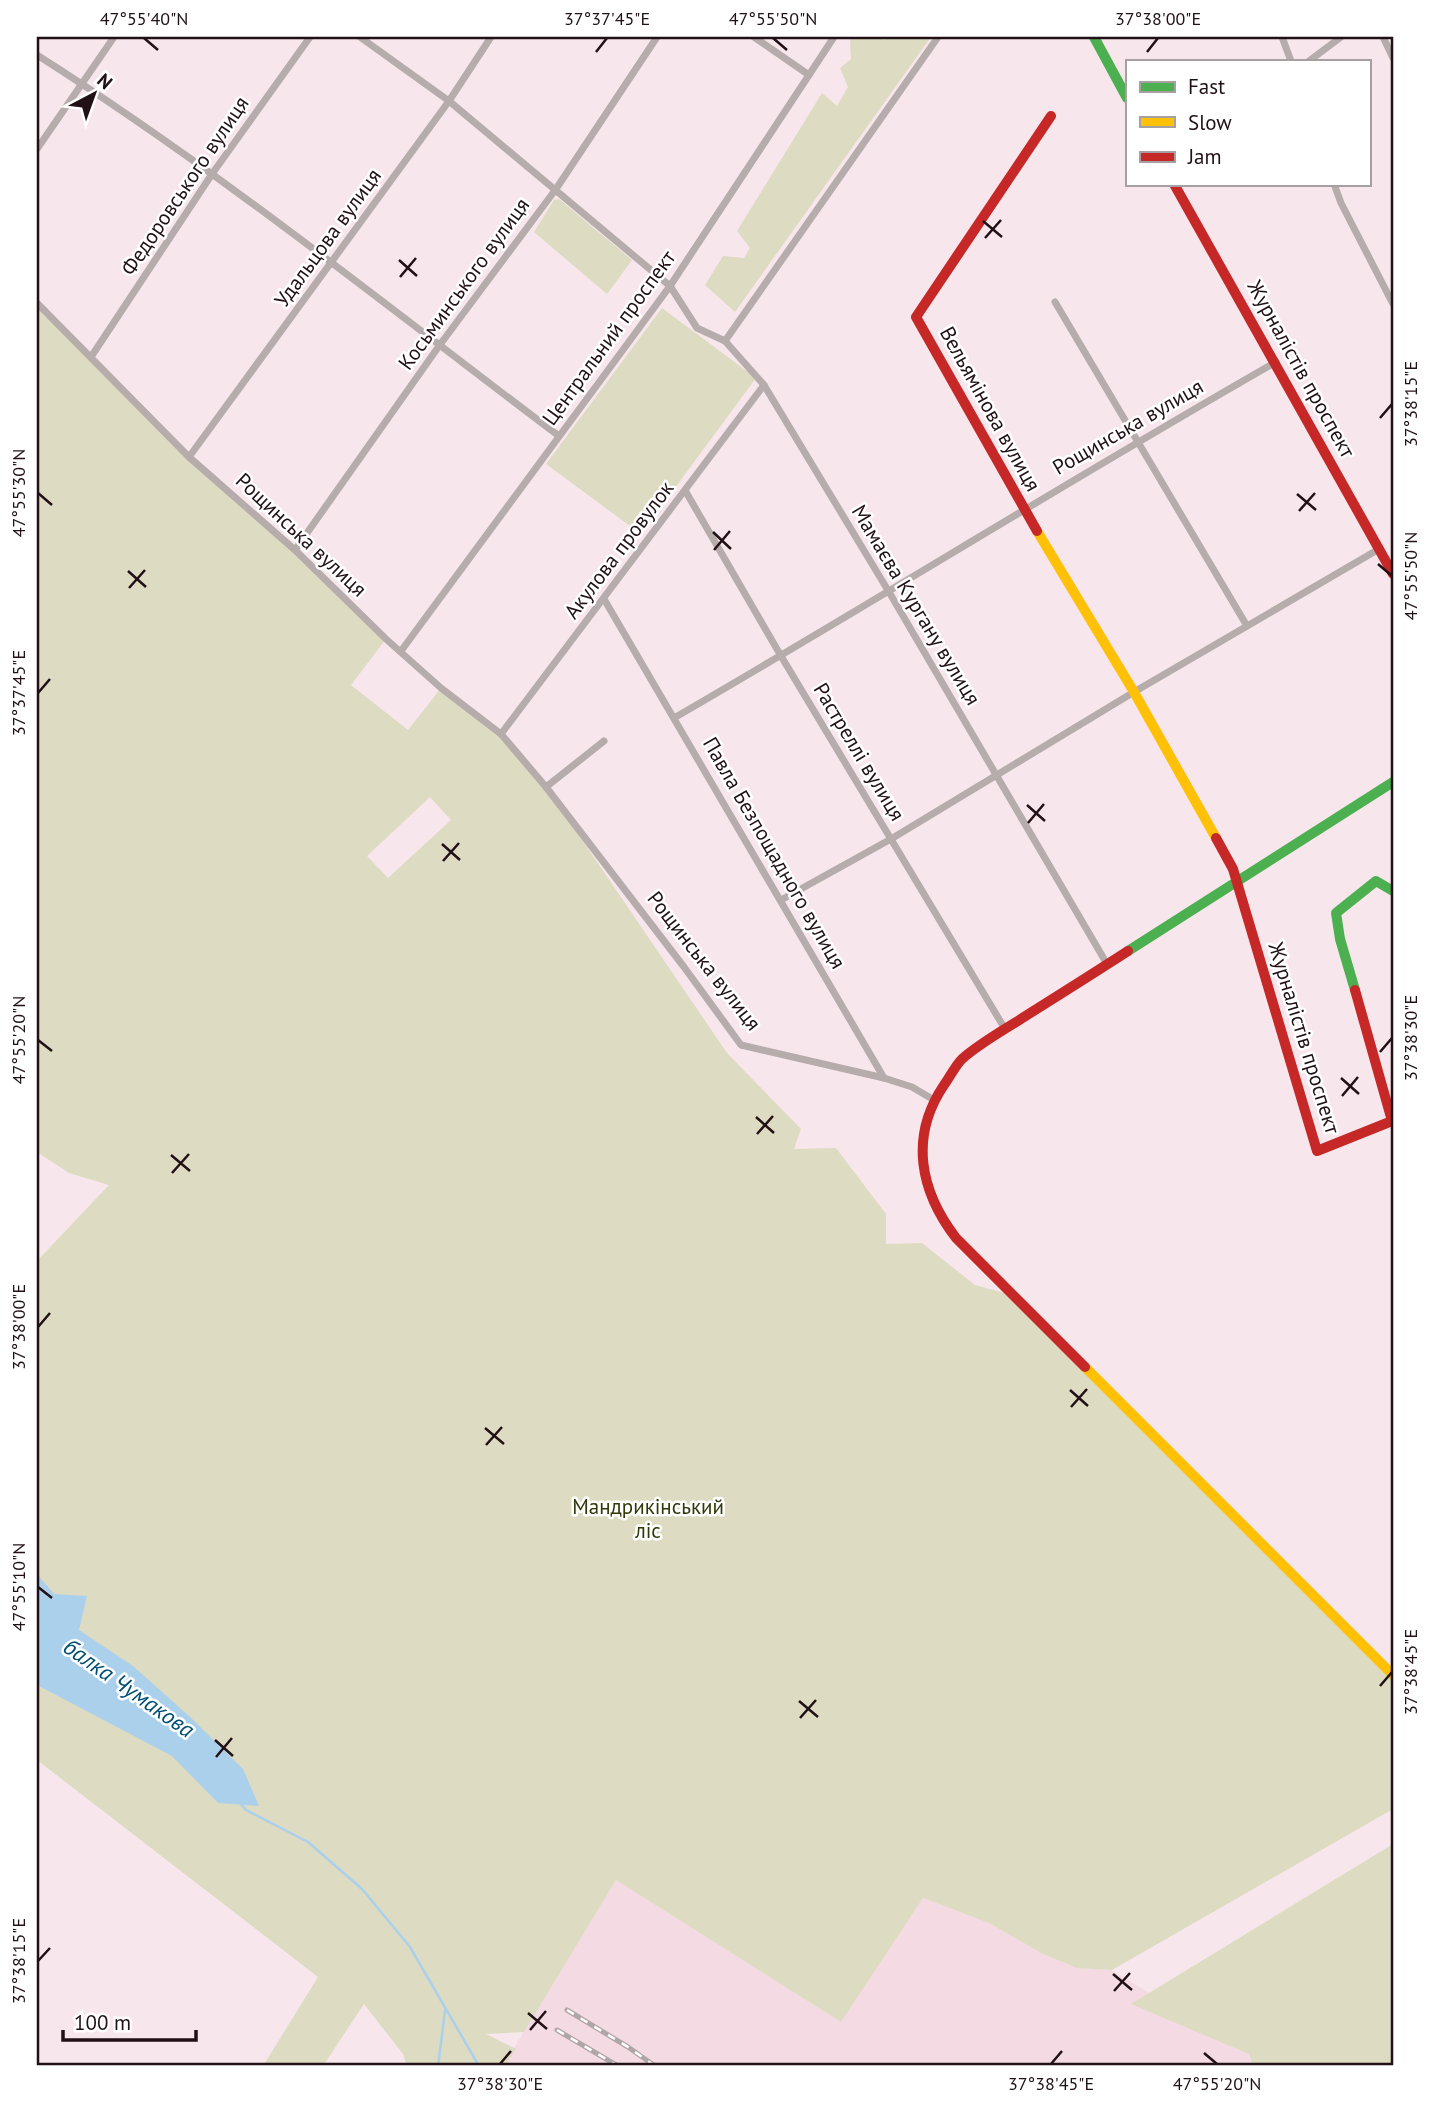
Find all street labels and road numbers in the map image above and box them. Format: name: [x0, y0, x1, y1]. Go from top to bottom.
street label: Федоровського вулиця: [115, 91, 255, 280]
street label: Удальцова вулиця: [268, 163, 387, 312]
street label: Косьминського вулиця: [392, 192, 535, 375]
street label: Центральний проспект: [536, 244, 682, 431]
street label: Журналістів проспект: [1241, 274, 1362, 463]
street label: Вельямінова вулиця: [934, 322, 1047, 496]
street label: Рощинська вулиця: [1048, 372, 1208, 481]
street label: Рощинська вулиця: [230, 467, 373, 602]
street label: Акулова провулок: [558, 475, 679, 624]
street label: Мамаєва Кургану вулиця: [846, 500, 987, 710]
street label: Растреллі вулиця: [808, 678, 911, 826]
street label: Павла Безпощадного вулиця: [697, 732, 852, 973]
street label: Рощинська вулиця: [642, 886, 767, 1036]
street label: Журналістів проспект: [1262, 938, 1347, 1137]

